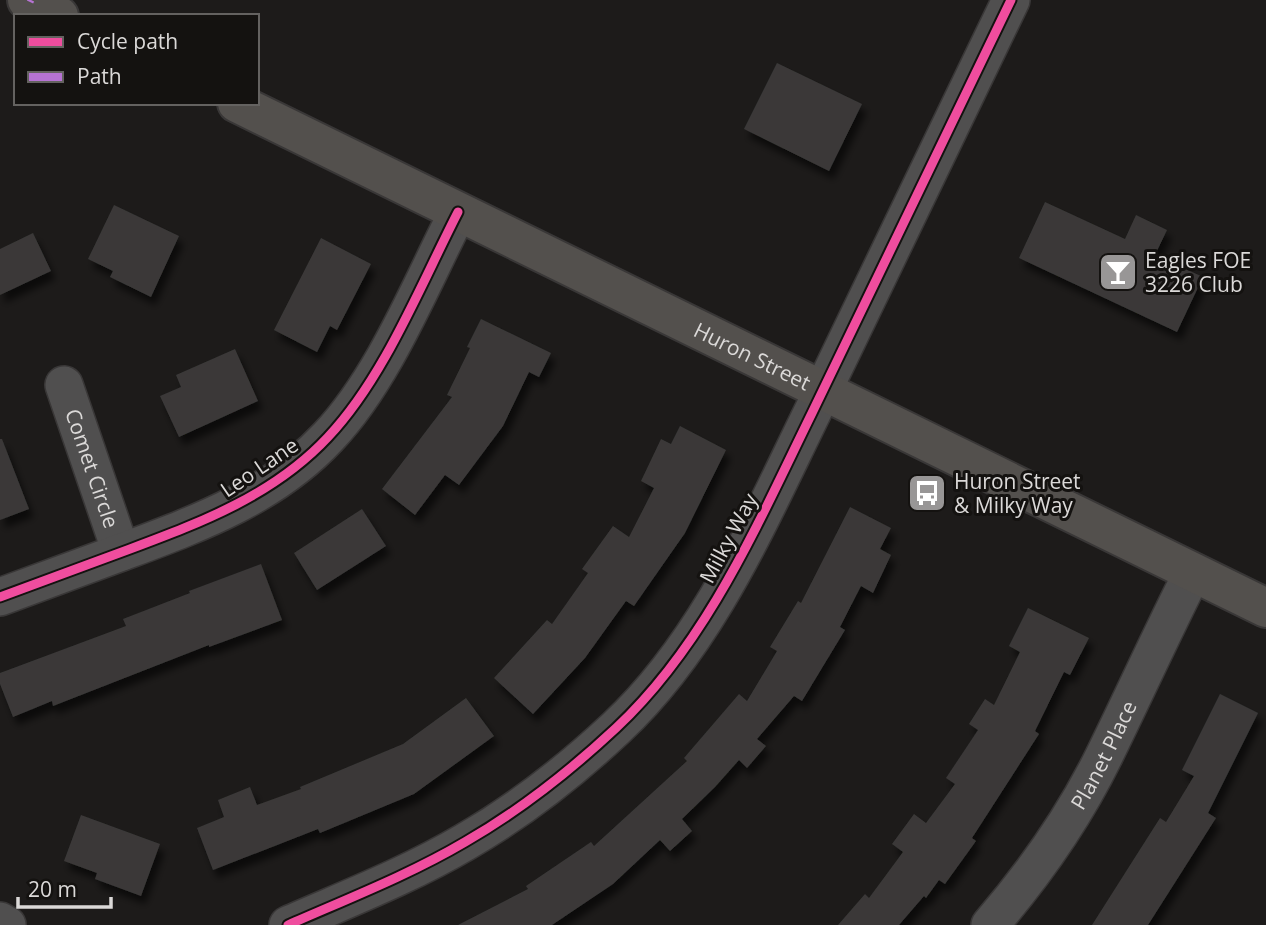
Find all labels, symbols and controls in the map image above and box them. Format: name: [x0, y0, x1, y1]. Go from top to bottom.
legend: [14, 14, 259, 105]
text: Cycle path: [77, 27, 178, 55]
text: Path: [77, 62, 122, 90]
place label: Eagles FOE 3226 Club: [1145, 246, 1251, 298]
bar icon: Eagles FOE 3226 Club: [1097, 251, 1139, 293]
street label: Huron Street: [689, 315, 815, 396]
street label: Comet Circle: [59, 405, 126, 532]
street label: Leo Lane: [215, 431, 303, 503]
place label: Huron Street & Milky Way: [954, 467, 1081, 519]
bus stop icon: Huron Street & Milky Way: [906, 472, 948, 514]
street label: Milky Way: [693, 488, 764, 588]
street label: Planet Place: [1064, 696, 1143, 815]
scale bar: [18, 866, 110, 910]
text: 20 m: [28, 875, 77, 903]

